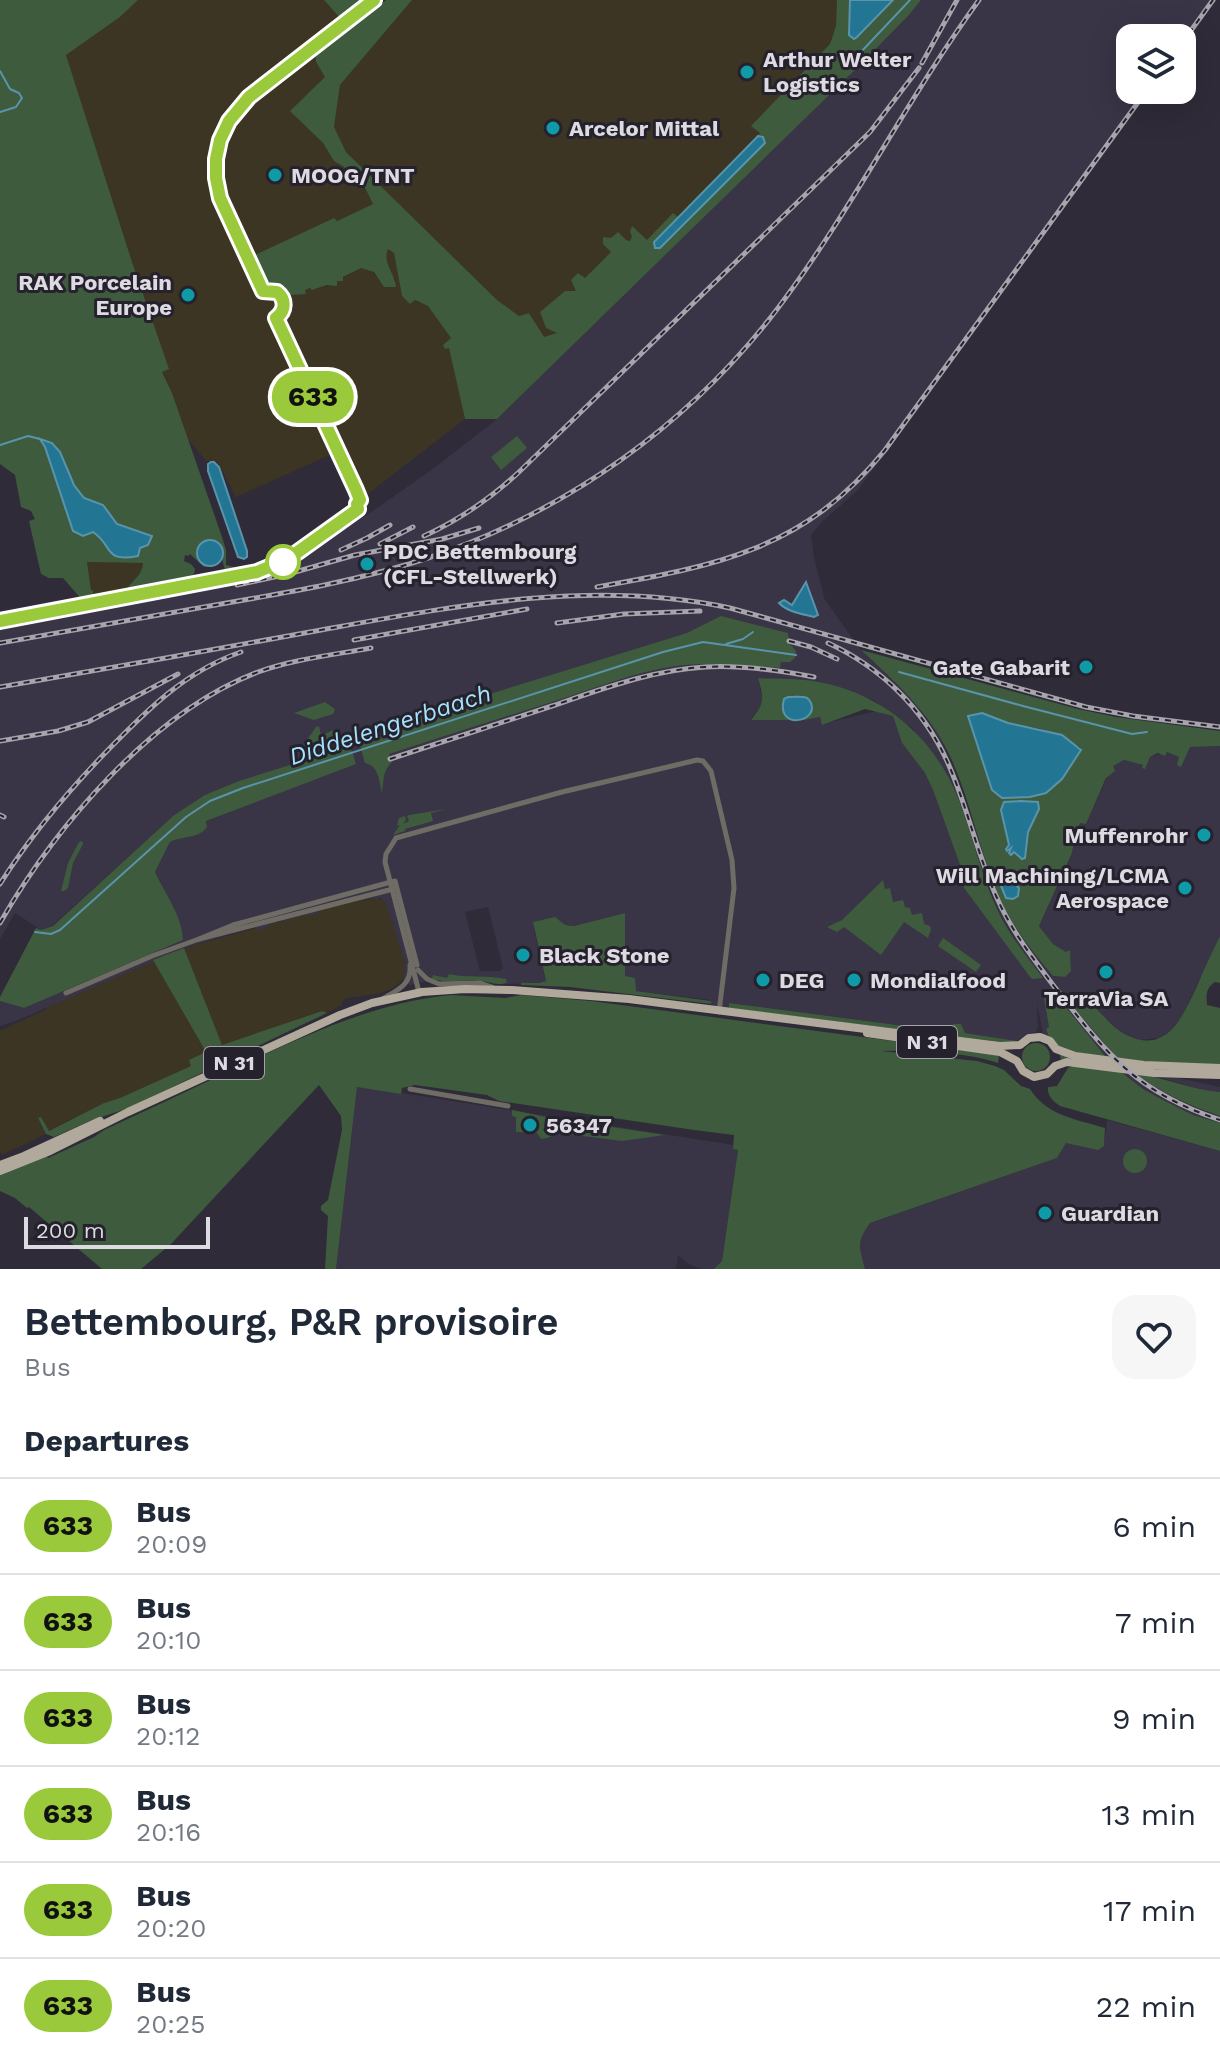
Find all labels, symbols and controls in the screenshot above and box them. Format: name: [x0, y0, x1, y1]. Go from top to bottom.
map controls: [1116, 24, 1196, 104]
button: layers: [1116, 24, 1196, 104]
place label: Arthur Welter Logistics: [763, 47, 912, 97]
marker: Arthur Welter Logistics: [738, 63, 756, 81]
place label: Arcelor Mittal: [569, 116, 720, 141]
marker: Arcelor Mittal: [544, 119, 562, 137]
place label: MOOG/TNT: [291, 163, 415, 188]
marker: MOOG/TNT: [266, 166, 284, 184]
place label: RAK Porcelain Europe: [18, 270, 172, 320]
marker: RAK Porcelain Europe: [179, 286, 197, 304]
line badge: 633: [267, 371, 359, 423]
text: 633: [288, 380, 338, 413]
place label: PDC Bettembourg (CFL-Stellwerk): [383, 539, 577, 589]
unlabelled marker: [266, 545, 300, 579]
marker: PDC Bettembourg (CFL-Stellwerk): [358, 555, 376, 573]
place label: Gate Gabarit: [933, 655, 1070, 680]
marker: Gate Gabarit: [1077, 658, 1095, 676]
water label: Diddelengerbaach: [285, 679, 495, 771]
place label: Muffenrohr: [1065, 823, 1189, 848]
marker: Muffenrohr: [1195, 826, 1213, 844]
place label: Will Machining/LCMA Aerospace: [936, 863, 1169, 913]
marker: Will Machining/LCMA Aerospace: [1176, 879, 1194, 897]
place label: Black Stone: [539, 943, 670, 968]
marker: Black Stone: [514, 946, 532, 964]
marker: TerraVia SA: [1097, 963, 1115, 981]
place label: DEG: [779, 968, 824, 993]
place label: Mondialfood: [870, 968, 1006, 993]
marker: DEG: [754, 971, 772, 989]
marker: Mondialfood: [845, 971, 863, 989]
place label: TerraVia SA: [1044, 986, 1168, 1011]
road number: N 31: [897, 1026, 957, 1058]
road number: N 31: [204, 1047, 264, 1079]
place label: 56347: [546, 1113, 612, 1138]
marker: 56347: [521, 1116, 539, 1134]
place label: Guardian: [1061, 1201, 1159, 1226]
marker: Guardian: [1036, 1204, 1054, 1222]
scale bar: [24, 1213, 210, 1249]
text: 200 m: [36, 1218, 105, 1243]
button: heart: [1112, 1295, 1196, 1379]
text: Bettembourg, P&R provisoire: [24, 1300, 559, 1344]
text: Bus: [24, 1352, 71, 1382]
text: Departures: [24, 1423, 189, 1458]
text: Bus: [136, 1494, 191, 1529]
text: 633: [43, 1509, 93, 1542]
text: 6 min: [1112, 1509, 1196, 1544]
text: 20:09: [136, 1529, 207, 1559]
text: Bus: [136, 1590, 191, 1625]
text: 633: [43, 1605, 93, 1638]
text: 7 min: [1115, 1605, 1196, 1640]
text: 20:10: [136, 1625, 201, 1655]
text: Bus: [136, 1686, 191, 1721]
text: 633: [43, 1701, 93, 1734]
text: 9 min: [1112, 1701, 1196, 1736]
text: 20:12: [136, 1721, 200, 1751]
text: Bus: [136, 1782, 191, 1817]
text: 633: [43, 1797, 93, 1830]
text: 13 min: [1101, 1797, 1196, 1832]
text: 20:16: [136, 1817, 201, 1847]
text: Bus: [136, 1878, 191, 1913]
text: 633: [43, 1893, 93, 1926]
text: 17 min: [1103, 1893, 1196, 1928]
text: 20:20: [136, 1913, 206, 1943]
text: Bus: [136, 1974, 191, 2009]
text: 633: [43, 1989, 93, 2022]
text: 22 min: [1096, 1989, 1196, 2024]
text: 20:25: [136, 2009, 205, 2039]

